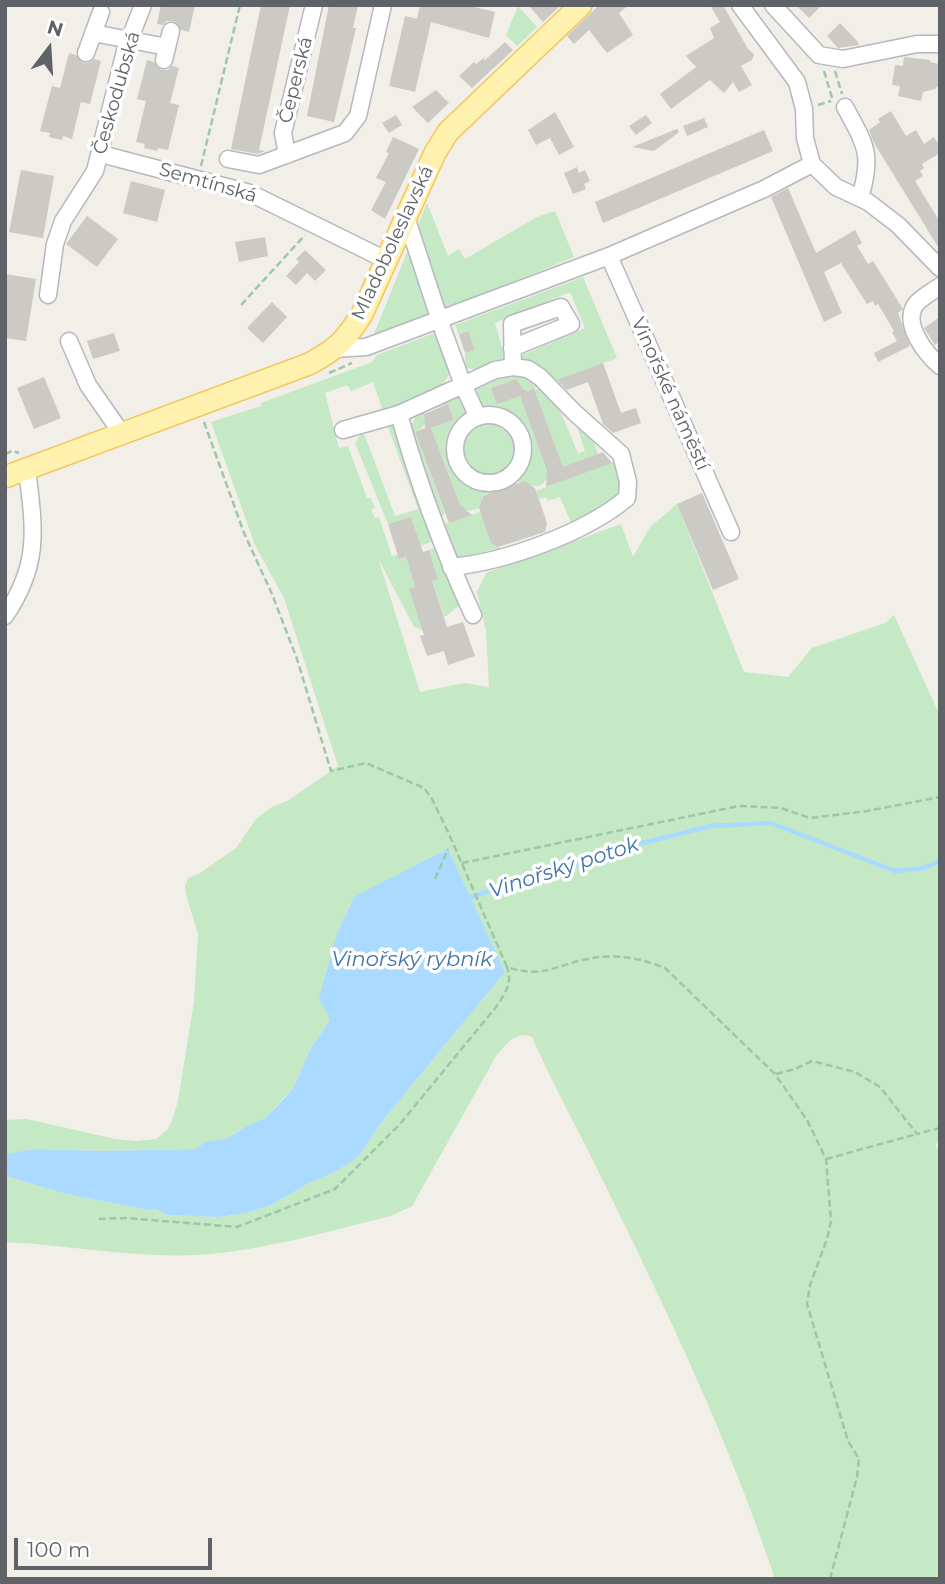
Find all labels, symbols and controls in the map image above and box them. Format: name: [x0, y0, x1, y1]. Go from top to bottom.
north arrow: [14, 14, 84, 84]
text: N: [45, 15, 66, 42]
street label: Českodubská: [89, 29, 145, 157]
street label: Čeperská: [274, 34, 318, 126]
street label: Semtínská: [156, 158, 260, 208]
street label: Mladoboleslavská: [347, 162, 439, 324]
street label: Vinořské náměstí: [626, 314, 714, 474]
water label: Vinořský potok: [486, 832, 642, 904]
water label: Vinořský rybník: [332, 947, 492, 973]
scale bar: [18, 1524, 215, 1568]
text: 100 m: [27, 1537, 90, 1562]

